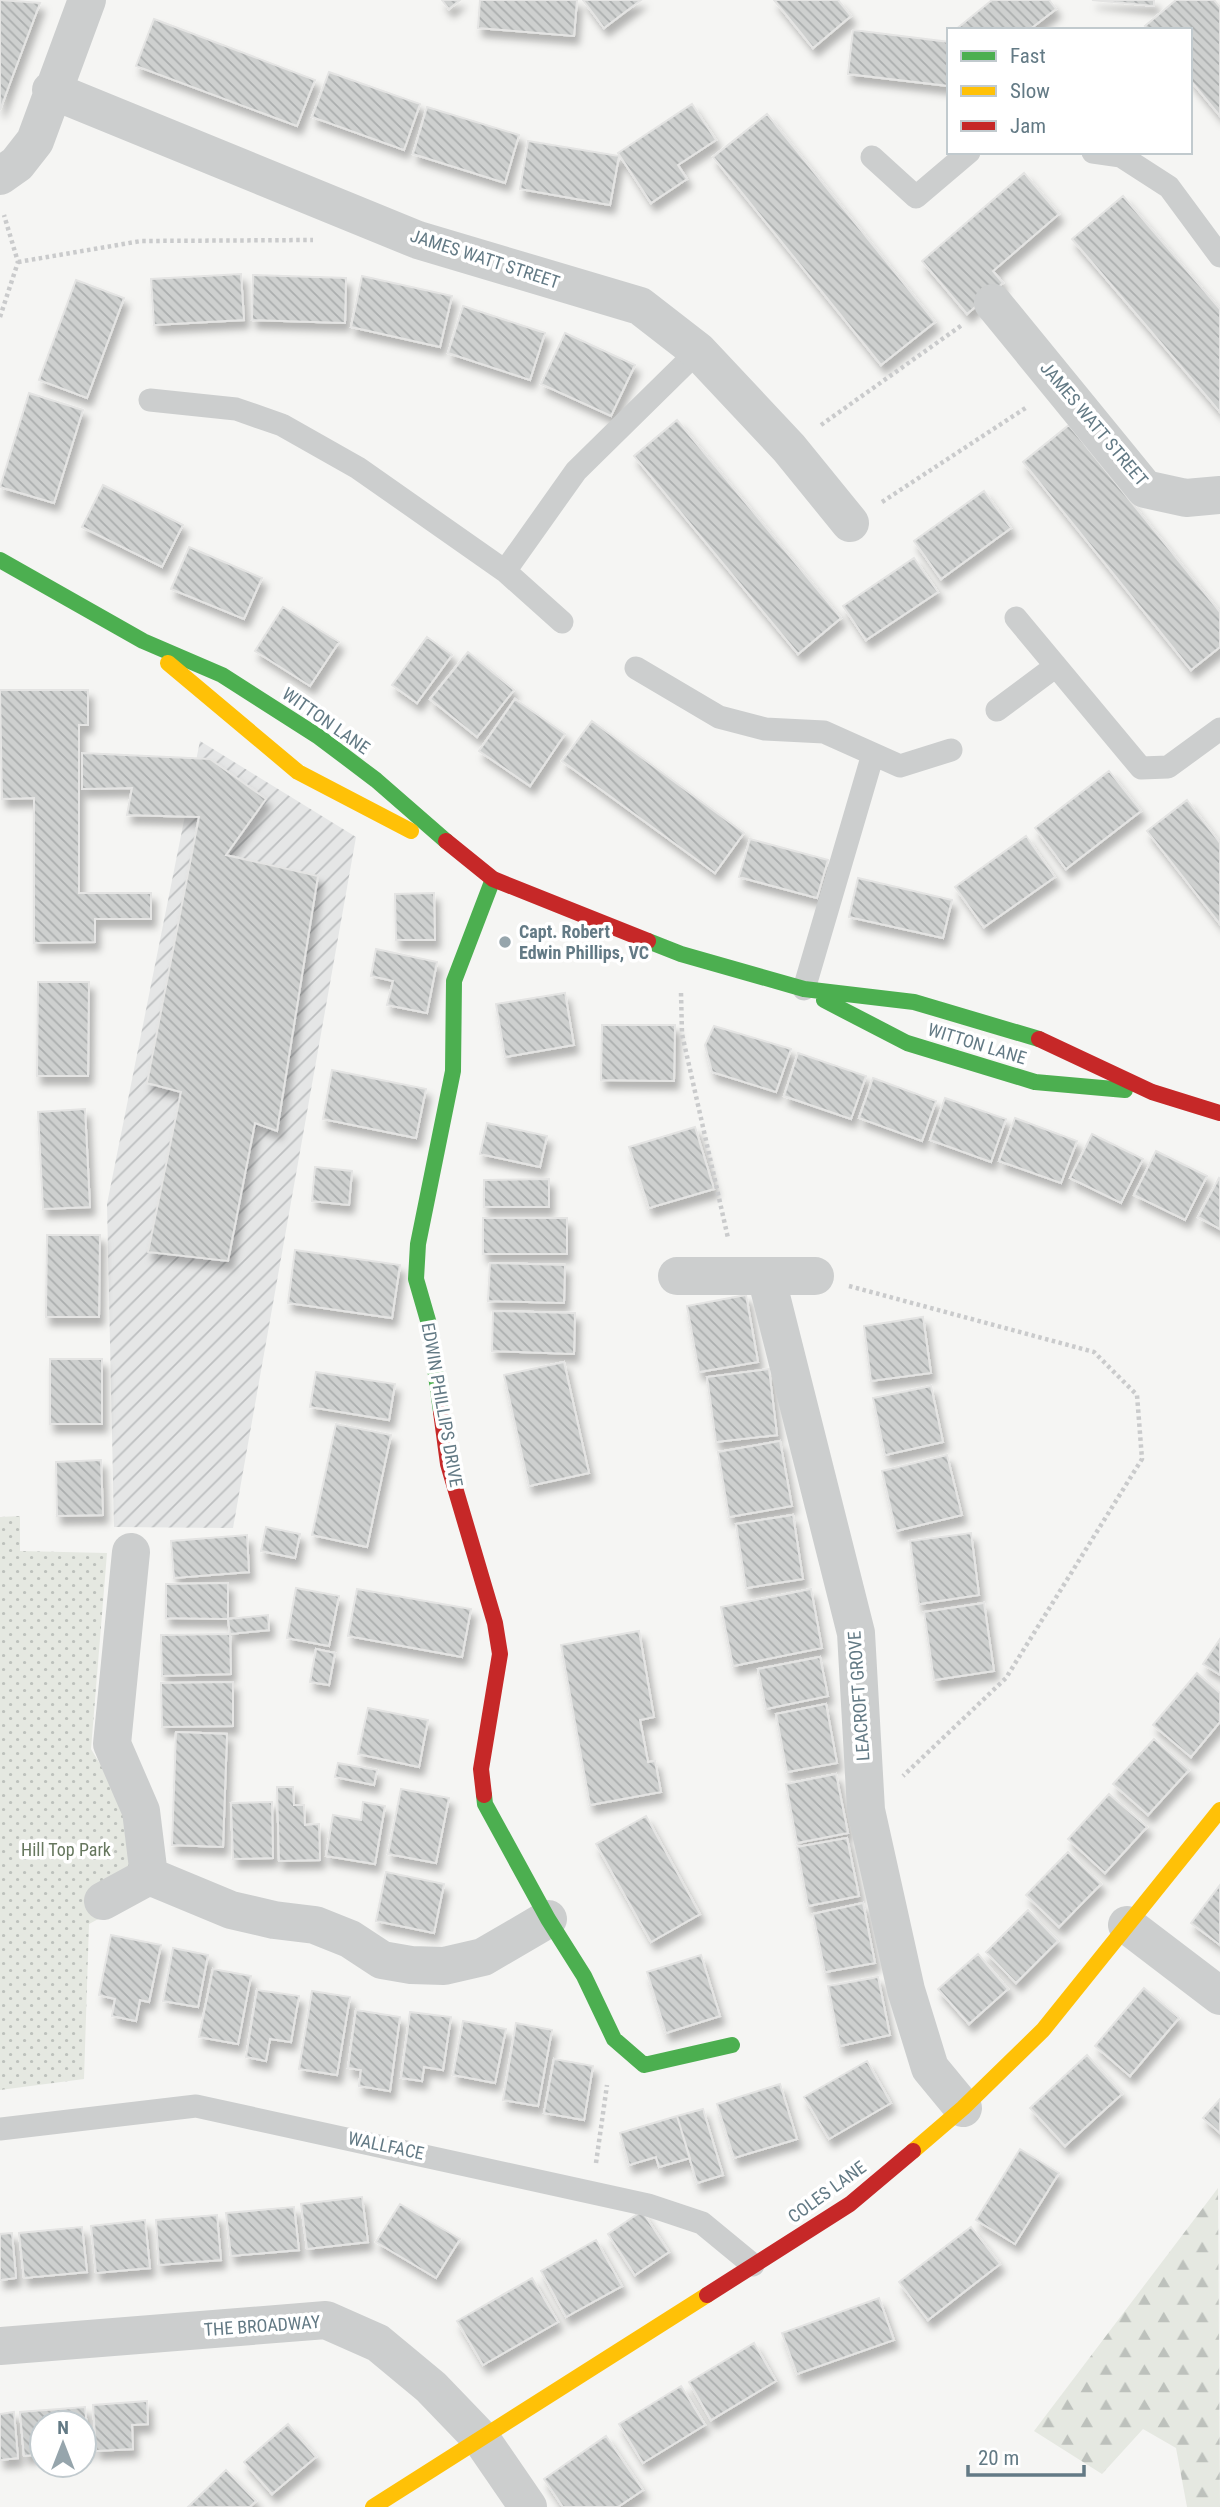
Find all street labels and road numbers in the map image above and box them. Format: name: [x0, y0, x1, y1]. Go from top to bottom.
street label: JAMES WATT STREET: [408, 224, 563, 293]
street label: JAMES WATT STREET: [1036, 357, 1153, 490]
street label: WITTON LANE: [279, 683, 374, 758]
street label: WITTON LANE: [925, 1019, 1029, 1068]
street label: EDWIN PHILLIPS DRIVE: [418, 1321, 467, 1489]
street label: LEACROFT GROVE: [843, 1630, 874, 1762]
street label: WALLFACE: [346, 2127, 426, 2164]
street label: COLES LANE: [784, 2156, 870, 2227]
street label: THE BROADWAY: [203, 2311, 321, 2340]

